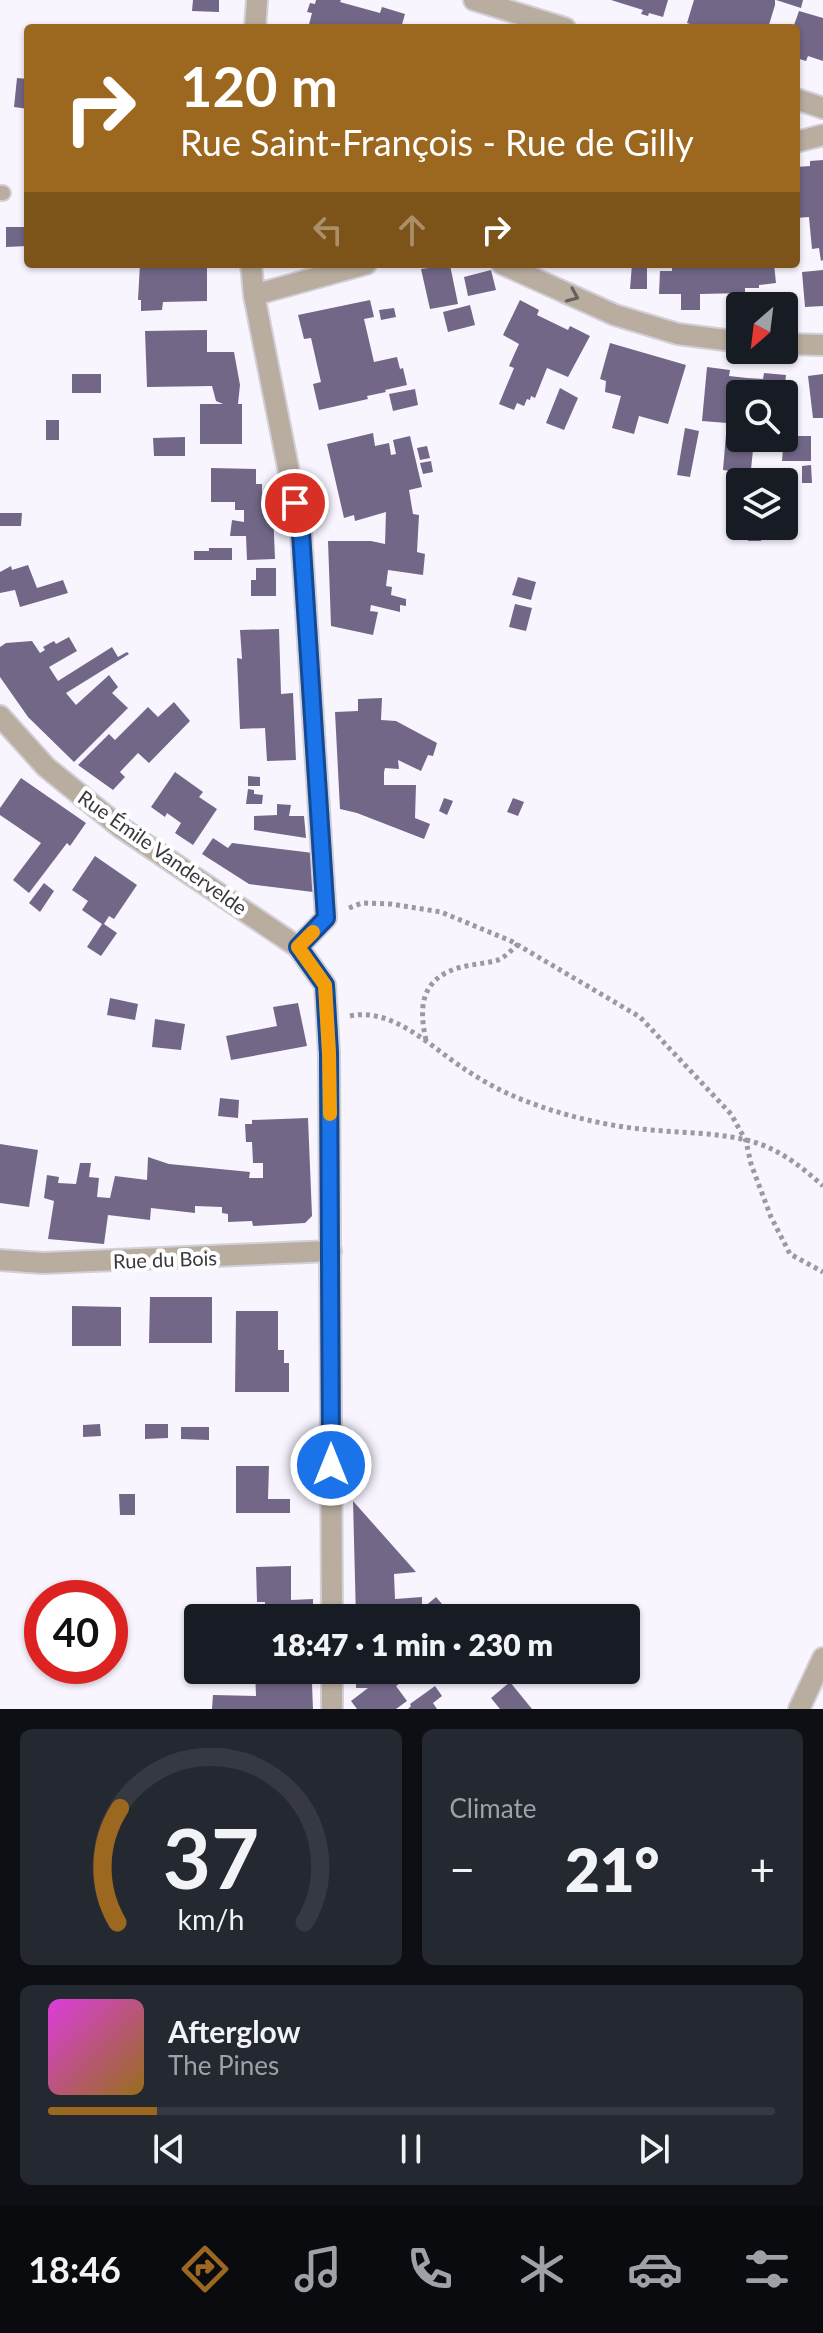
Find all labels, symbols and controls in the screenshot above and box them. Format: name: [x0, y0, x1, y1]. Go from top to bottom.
text: 120 m: [180, 52, 338, 119]
icon: right: [48, 56, 152, 160]
text: Rue Saint-François - Rue de Gilly: [180, 120, 694, 164]
icon: left: [306, 208, 350, 252]
icon: ahead: [390, 208, 434, 252]
icon: right: [474, 208, 518, 252]
one-way arrow: [565, 287, 579, 303]
north arrow: [726, 292, 798, 364]
map controls: [726, 292, 798, 540]
button: search: [726, 380, 798, 452]
button: layers: [726, 468, 798, 540]
pin: [261, 469, 329, 537]
icon: arrive: [273, 481, 317, 525]
street label: Rue Émile Vandervelde: [74, 785, 252, 919]
street label: Rue du Bois: [113, 1245, 217, 1273]
position arrow: [289, 1423, 373, 1507]
speed limit sign: 40: [24, 1580, 128, 1684]
text: 18:47 · 1 min · 230 m: [271, 1626, 553, 1662]
text: Climate: [450, 1792, 536, 1824]
text: 37: [163, 1807, 259, 1907]
text: 21°: [565, 1833, 660, 1905]
text: −: [450, 1843, 475, 1895]
text: +: [749, 1843, 775, 1895]
text: km/h: [177, 1902, 244, 1936]
text: Afterglow: [168, 2013, 301, 2049]
text: The Pines: [168, 2049, 279, 2081]
icon: previous: [147, 2127, 191, 2171]
icon: pause: [389, 2127, 433, 2171]
icon: next: [632, 2127, 676, 2171]
icon: directions: [177, 2241, 233, 2297]
icon: music: [290, 2241, 346, 2297]
icon: phone: [402, 2241, 458, 2297]
icon: climate: [514, 2241, 570, 2297]
icon: car: [627, 2241, 683, 2297]
icon: filters: [739, 2241, 795, 2297]
text: 18:46: [28, 2247, 121, 2291]

